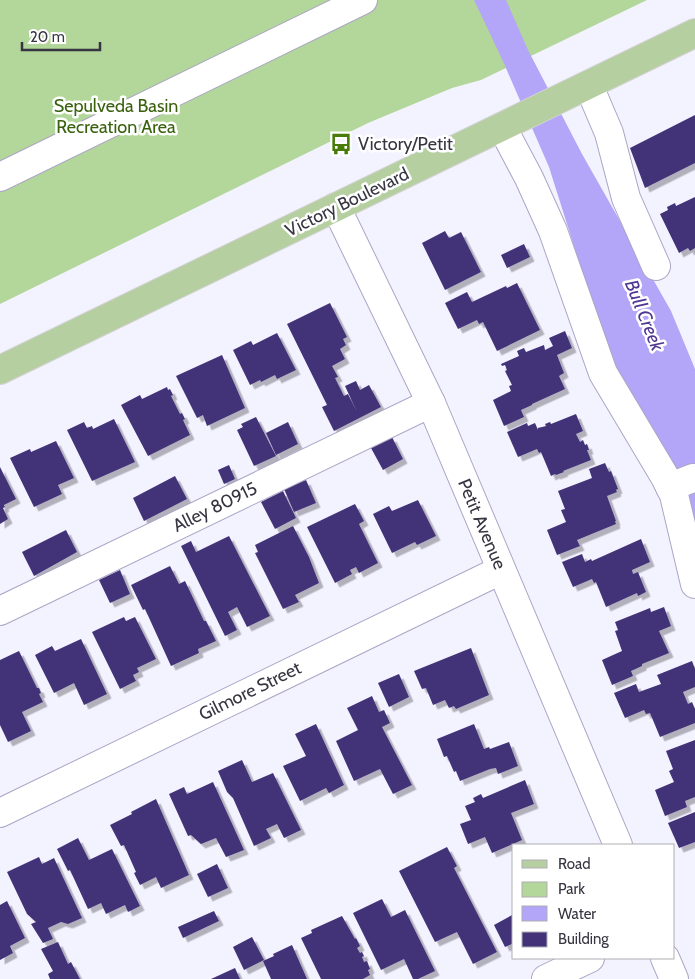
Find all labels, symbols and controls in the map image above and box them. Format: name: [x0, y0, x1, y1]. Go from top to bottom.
scale bar: [22, 20, 100, 52]
text: 20 m: [30, 28, 65, 46]
park label: Sepulveda Basin Recreation Area: [54, 95, 178, 138]
bus stop icon: Victory/Petit: [328, 131, 354, 157]
place label: Victory/Petit: [358, 133, 453, 155]
street label: Victory Boulevard: [282, 163, 412, 241]
water label: Bull Creek: [620, 276, 670, 355]
street label: Petit Avenue: [453, 475, 511, 573]
street label: Alley 80915: [169, 477, 261, 537]
street label: Gilmore Street: [195, 657, 305, 725]
legend: [512, 844, 675, 959]
text: Road: [558, 855, 591, 873]
text: Park: [558, 880, 585, 898]
text: Water: [558, 905, 596, 923]
text: Building: [558, 930, 609, 948]

